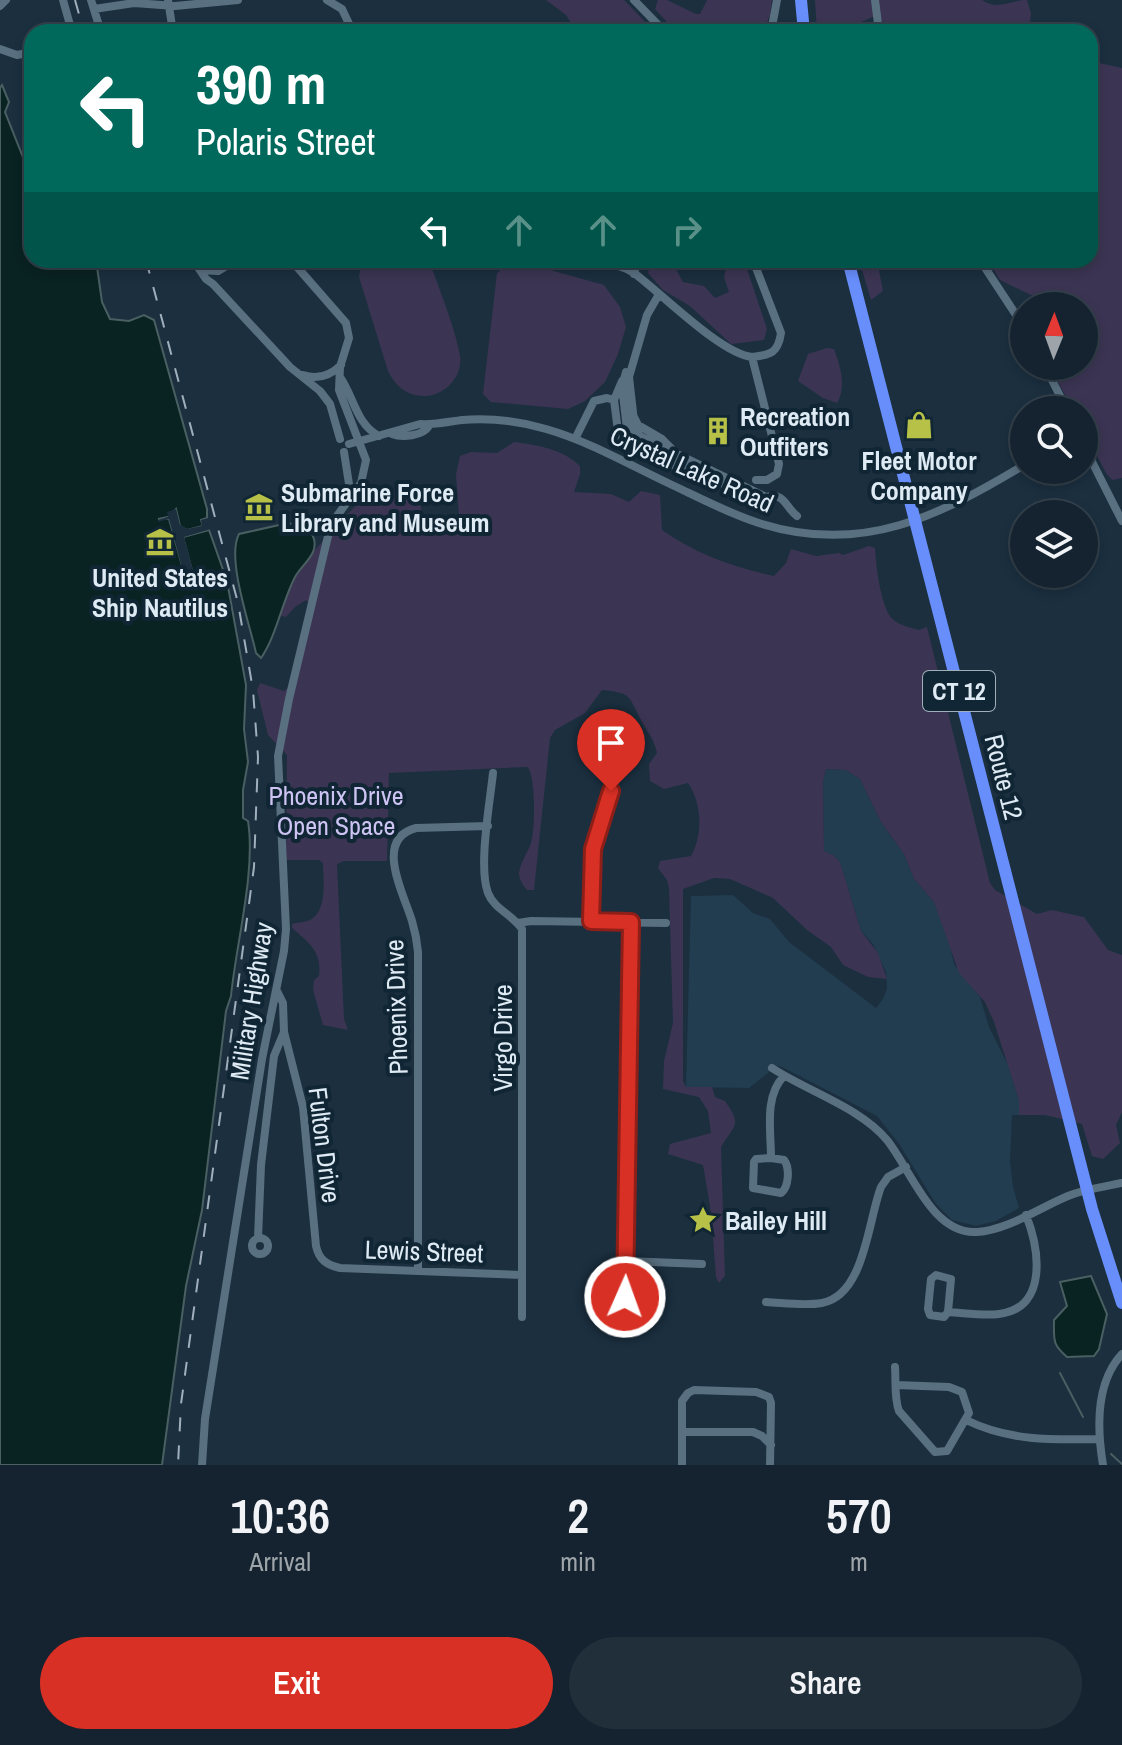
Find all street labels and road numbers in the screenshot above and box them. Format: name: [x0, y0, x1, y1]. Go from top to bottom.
street label: Crystal Lake Road: [605, 417, 779, 521]
road number: CT 12: [923, 671, 995, 711]
street label: Route 12: [977, 731, 1031, 823]
street label: Military Highway: [221, 920, 281, 1082]
street label: Phoenix Drive: [376, 939, 416, 1075]
street label: Virgo Drive: [485, 984, 520, 1092]
street label: Fulton Drive: [301, 1085, 349, 1205]
street label: Lewis Street: [364, 1231, 484, 1271]

